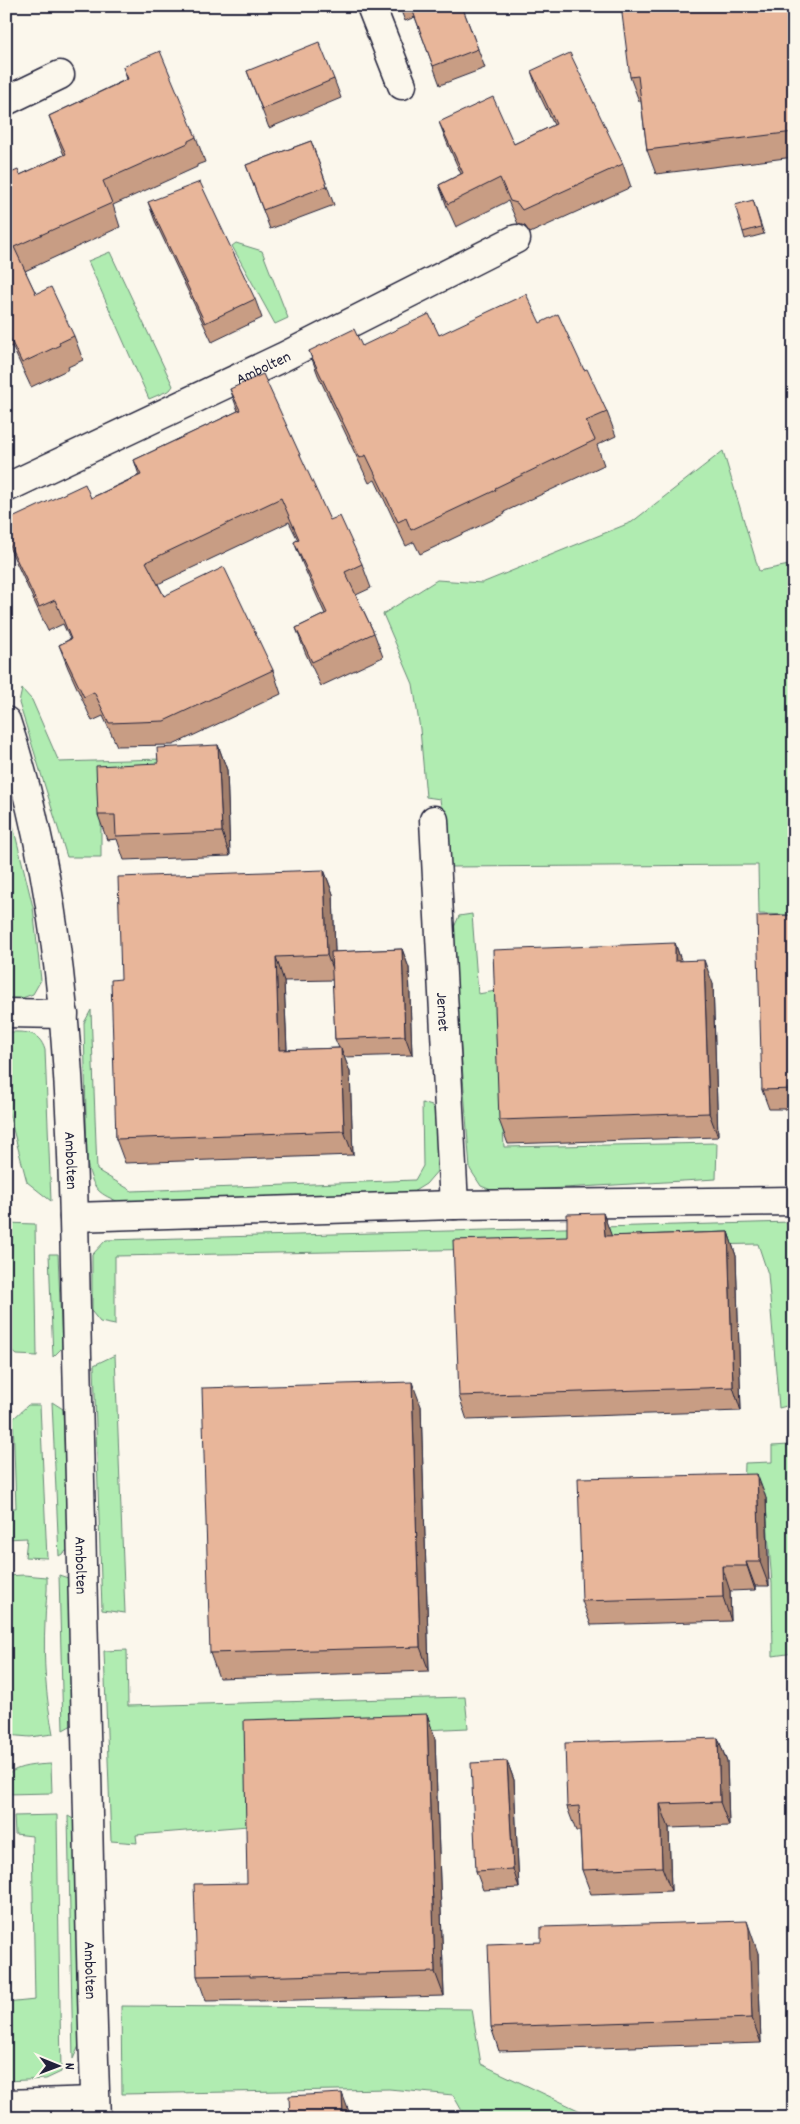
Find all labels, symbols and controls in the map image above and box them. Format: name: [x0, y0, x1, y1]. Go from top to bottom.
street label: Ambolten: [233, 346, 295, 392]
street label: Jernet: [429, 992, 454, 1032]
street label: Ambolten: [57, 1131, 82, 1190]
street label: Ambolten: [67, 1536, 92, 1595]
street label: Ambolten: [77, 1941, 101, 2000]
north arrow: [32, 2042, 82, 2092]
text: N: [59, 2063, 79, 2070]

